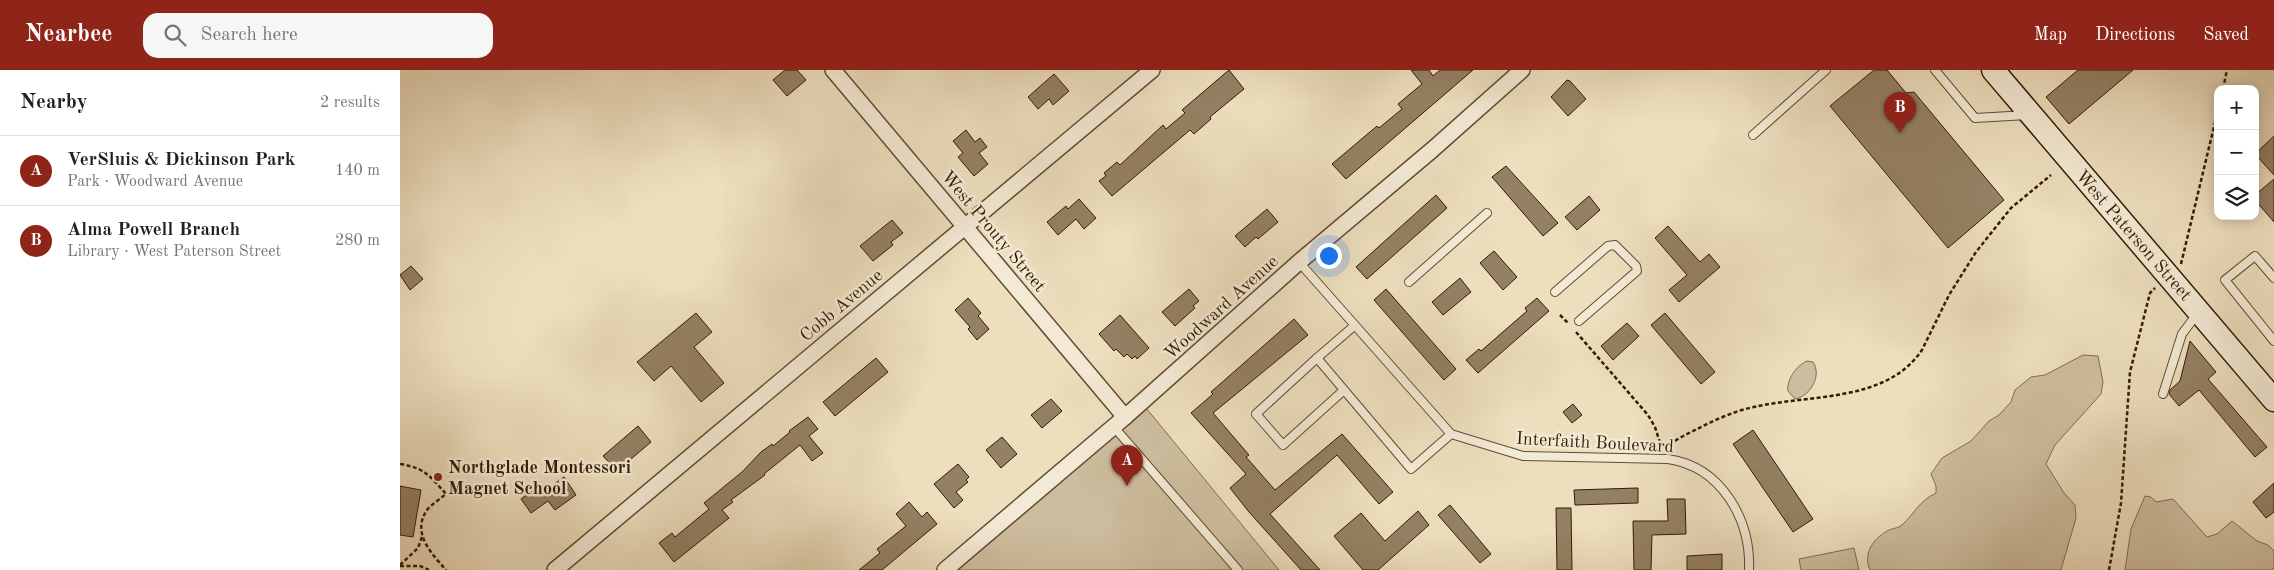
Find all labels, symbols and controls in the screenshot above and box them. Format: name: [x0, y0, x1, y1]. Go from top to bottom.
search box: [143, 13, 493, 58]
icon: search: [161, 21, 189, 49]
text: Nearbee: [25, 23, 113, 47]
text: Search here: [201, 26, 298, 45]
text: Map: [2034, 26, 2067, 44]
text: Directions: [2095, 26, 2175, 44]
text: Saved: [2203, 26, 2249, 44]
map controls: [2214, 85, 2259, 220]
button: +: [2214, 85, 2259, 130]
text: Nearby: [20, 92, 88, 113]
pin: B: [1884, 92, 1916, 133]
text: 2 results: [320, 95, 380, 111]
button: −: [2214, 130, 2259, 175]
text: VerSluis & Dickinson Park: [67, 151, 295, 170]
text: A: [30, 163, 42, 179]
text: 140 m: [335, 163, 380, 179]
street label: West Paterson Street: [2072, 167, 2195, 304]
street label: West Prouty Street: [938, 168, 1049, 296]
text: Park · Woodward Avenue: [67, 174, 243, 190]
button: layers: [2214, 175, 2259, 220]
text: Alma Powell Branch: [67, 221, 240, 240]
text: B: [30, 233, 42, 249]
text: 280 m: [335, 233, 380, 249]
your location: [1316, 243, 1342, 269]
text: Library · West Paterson Street: [67, 244, 281, 260]
street label: Woodward Avenue: [1161, 252, 1282, 363]
street label: Cobb Avenue: [797, 266, 886, 345]
street label: Interfaith Boulevard: [1515, 430, 1674, 456]
pin: A: [1111, 445, 1143, 486]
place label: Northglade Montessori Magnet School: [448, 459, 631, 498]
marker: Northglade Montessori Magnet School: [432, 471, 444, 483]

